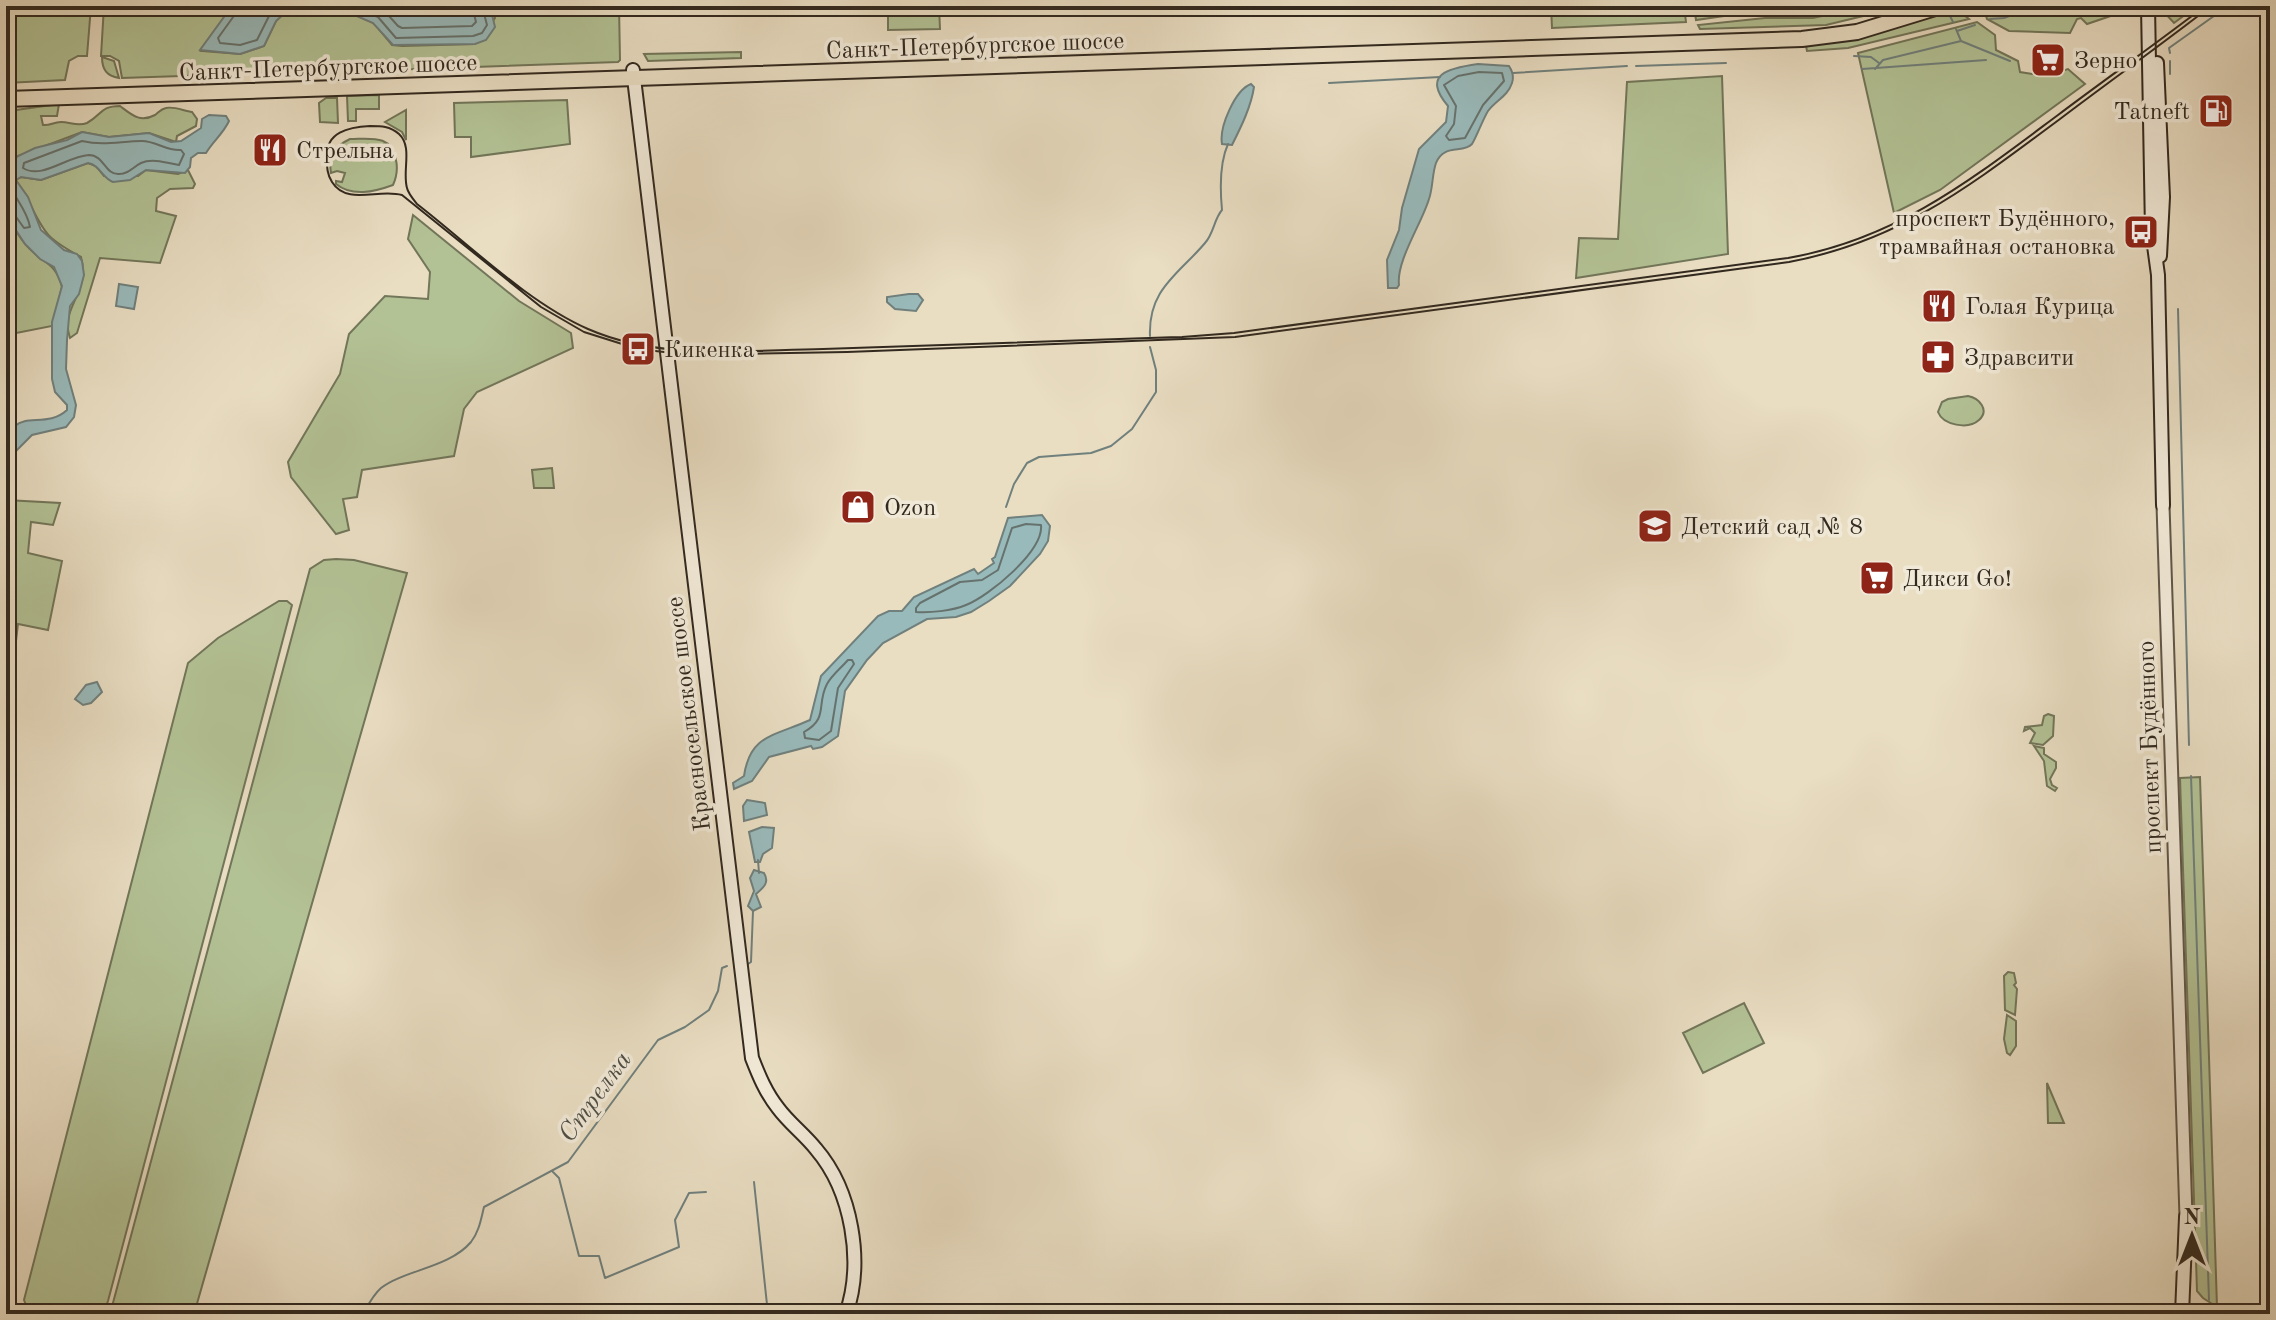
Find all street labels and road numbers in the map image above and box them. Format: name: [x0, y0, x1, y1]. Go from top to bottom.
street label: Санкт-Петербургское шоссе: [825, 30, 1125, 64]
street label: Санкт-Петербургское шоссе: [178, 52, 478, 86]
street label: Красносельское шоссе: [664, 595, 716, 833]
street label: проспект Будённого: [2135, 640, 2167, 854]

